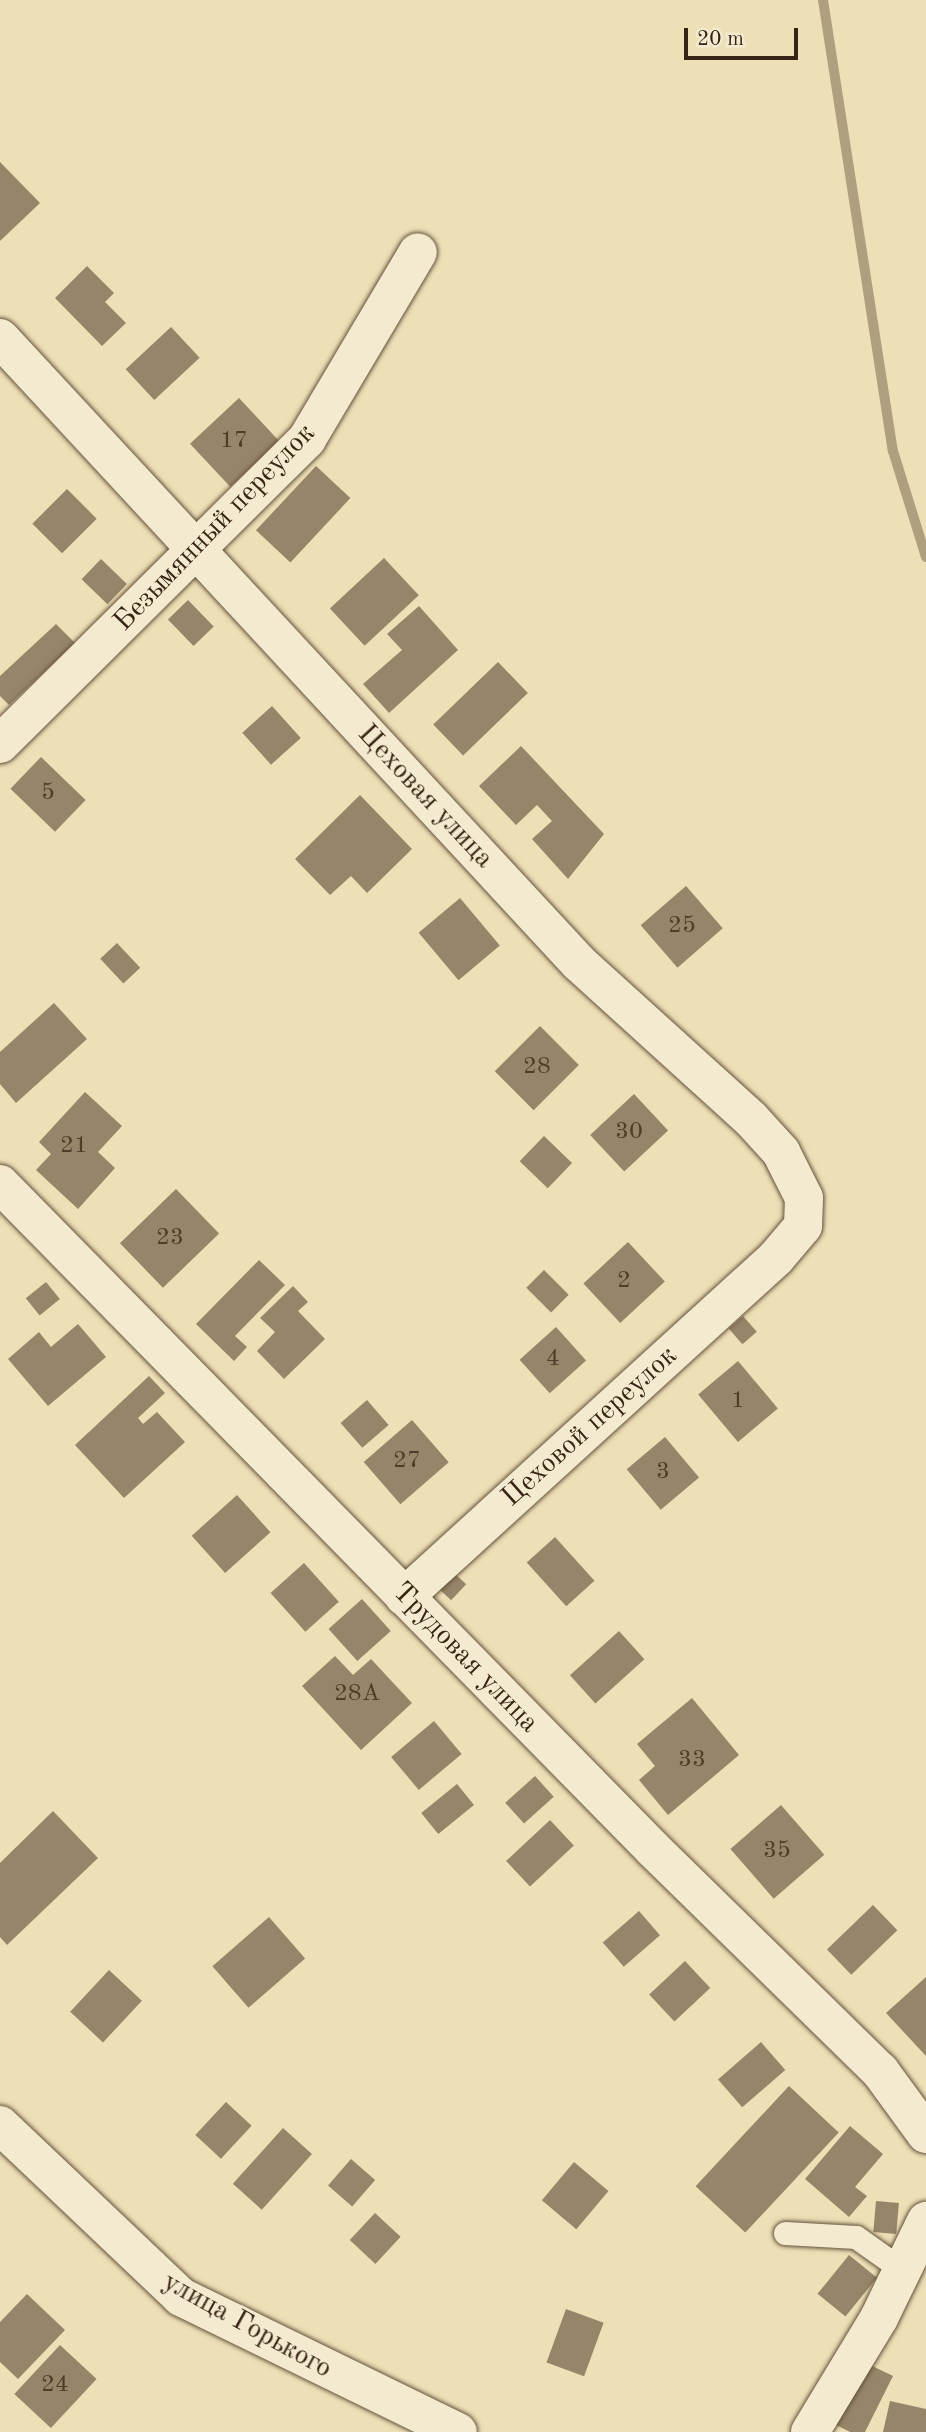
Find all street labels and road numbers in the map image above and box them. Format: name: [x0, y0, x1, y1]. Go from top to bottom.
street label: Безымянный переулок: [107, 417, 323, 639]
street label: Цеховая улица: [350, 718, 500, 876]
street label: Цеховой переулок: [495, 1339, 685, 1515]
street label: Трудовая улица: [385, 1576, 545, 1740]
street label: улица Горького: [157, 2266, 337, 2386]

